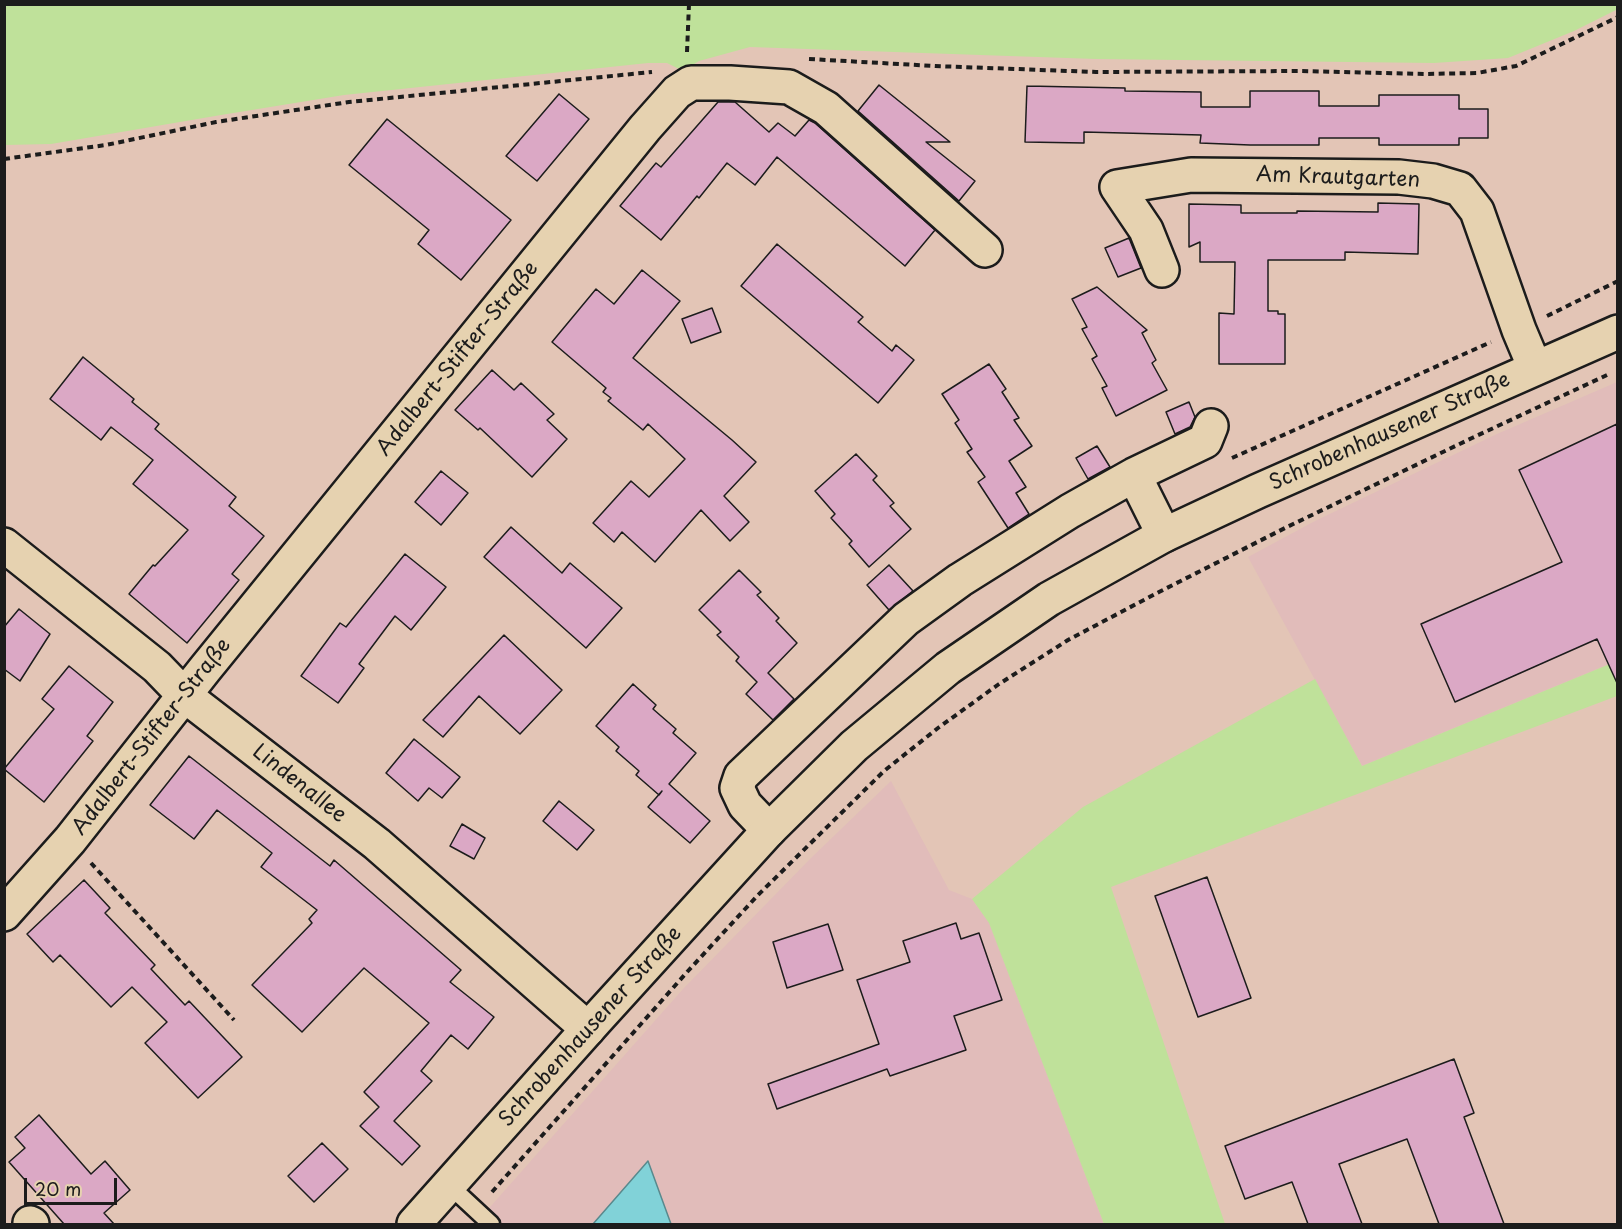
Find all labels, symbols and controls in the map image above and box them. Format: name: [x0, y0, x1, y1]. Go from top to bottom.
street label: Am Krautgarten: [1256, 163, 1420, 193]
street label: Adalbert-Stifter-Straße: [372, 257, 544, 461]
street label: Schrobenhausener Straße: [1266, 367, 1514, 497]
street label: Adalbert-Stifter-Straße: [67, 634, 237, 840]
street label: Lindenallee: [247, 739, 351, 829]
street label: Schrobenhausener Straße: [494, 922, 688, 1132]
scale bar: [27, 1166, 120, 1204]
text: 20 m: [35, 1175, 81, 1202]

